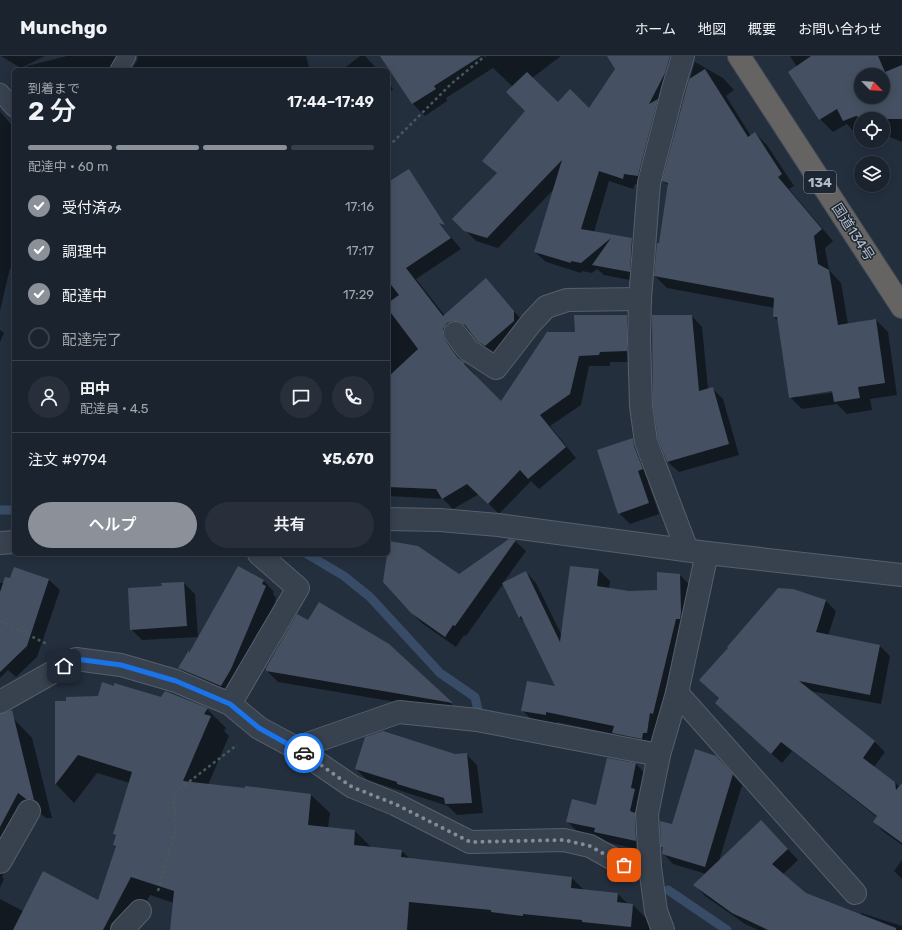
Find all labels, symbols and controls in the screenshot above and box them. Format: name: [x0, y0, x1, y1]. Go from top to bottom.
text: Munchgo: [20, 16, 107, 39]
text: ホーム: [634, 21, 676, 38]
text: 地図: [698, 21, 726, 38]
text: 概要: [748, 21, 776, 38]
text: お問い合わせ: [798, 21, 882, 38]
north arrow: [854, 68, 890, 104]
map controls: [854, 68, 890, 192]
text: 到着まで: [28, 81, 80, 96]
text: 17:44–17:49: [287, 93, 374, 111]
text: 2 分: [28, 96, 76, 127]
button: locate: [854, 112, 890, 148]
button: layers: [854, 156, 890, 192]
text: 配達中 · 60 m: [28, 159, 109, 174]
road number: 134: [804, 171, 836, 193]
icon: check: [28, 195, 50, 217]
text: 受付済み: [62, 199, 122, 217]
text: 17:16: [345, 199, 374, 214]
street label: 国道134号: [828, 200, 878, 264]
icon: check: [28, 239, 50, 261]
text: 調理中: [62, 243, 107, 261]
text: 17:17: [346, 243, 374, 258]
icon: check: [28, 283, 50, 305]
text: 配達中: [62, 287, 107, 305]
text: 17:29: [343, 287, 374, 302]
text: 配達完了: [62, 331, 122, 349]
button: person: [28, 376, 70, 418]
button: chat: [280, 376, 322, 418]
button: phone: [332, 376, 374, 418]
text: 田中: [80, 380, 110, 398]
text: 配達員 · 4.5: [80, 401, 149, 416]
text: ¥5,670: [322, 450, 374, 468]
text: 注文 #9794: [28, 451, 107, 469]
button: ヘルプ: [28, 502, 197, 548]
button: 共有: [205, 502, 374, 548]
pin: [47, 649, 81, 683]
icon: home: [53, 655, 75, 677]
courier: [284, 733, 324, 773]
icon: car: [293, 742, 315, 764]
pin: [607, 848, 641, 882]
icon: bag: [613, 854, 635, 876]

